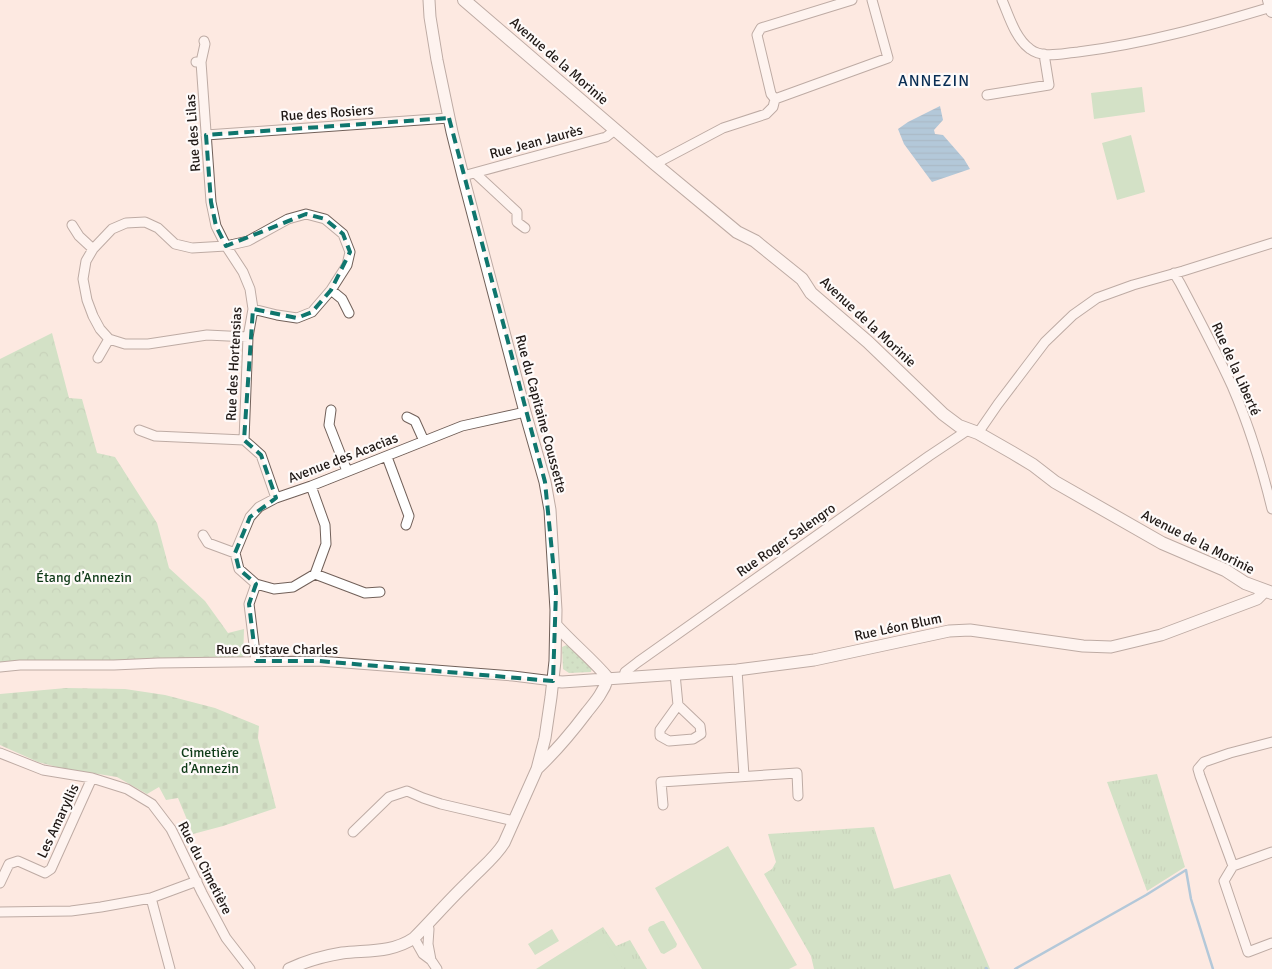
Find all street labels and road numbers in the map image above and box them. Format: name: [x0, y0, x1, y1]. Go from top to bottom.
street label: Avenue de la Morinie: [506, 14, 612, 108]
street label: Rue des Lilas: [182, 94, 204, 172]
street label: Rue des Rosiers: [280, 101, 374, 125]
street label: Rue Jean Jaurès: [488, 121, 584, 163]
street label: Avenue de la Morinie: [817, 273, 919, 371]
street label: Rue des Hortensias: [223, 307, 245, 421]
street label: Rue de la Liberté: [1208, 320, 1264, 418]
street label: Rue du Capitaine Coussette: [512, 333, 570, 495]
street label: Avenue des Acacias: [286, 429, 400, 487]
street label: Rue Roger Salengro: [733, 499, 839, 581]
street label: Avenue de la Morinie: [1138, 506, 1258, 578]
street label: Rue Léon Blum: [853, 609, 943, 645]
street label: Rue Gustave Charles: [216, 641, 338, 658]
street label: Les Amaryllis: [33, 781, 83, 861]
street label: Rue du Cimetière: [174, 819, 236, 917]

